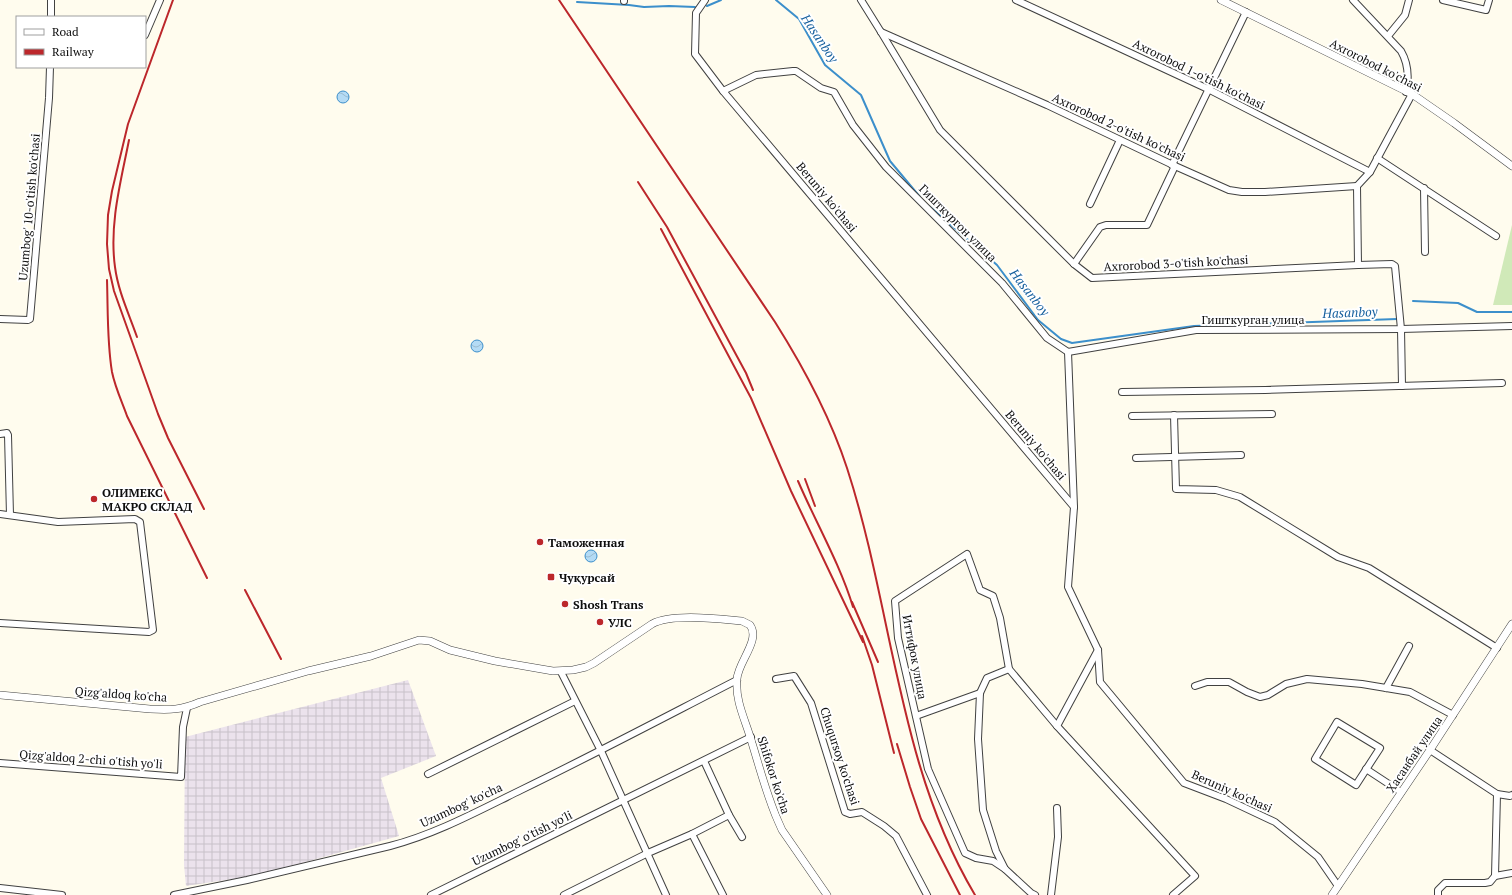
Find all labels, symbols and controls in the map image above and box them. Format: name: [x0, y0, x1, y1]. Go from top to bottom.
water label: Hasanboy: [797, 9, 844, 67]
legend: [16, 16, 146, 68]
text: Road: [52, 24, 79, 39]
street label: Axrorobod 1-o'tish ko'chasi: [1131, 35, 1268, 113]
street label: Axrorobod ko'chasi: [1327, 35, 1425, 95]
text: Railway: [52, 44, 95, 59]
street label: Axrorobod 2-o'tish ko'chasi: [1050, 90, 1188, 165]
street label: Uzumbog' 10-o'tish ko'chasi: [15, 132, 43, 281]
street label: Beruniy ko'chasi: [793, 159, 861, 235]
street label: Гишткургон улица: [916, 181, 1000, 265]
street label: Axrorobod 3-o'tish ko'chasi: [1103, 252, 1249, 274]
water label: Hasanboy: [1005, 264, 1055, 320]
water label: Hasanboy: [1321, 302, 1379, 322]
street label: Гишткурган улица: [1202, 312, 1304, 327]
street label: Beruniy ko'chasi: [1002, 407, 1070, 483]
place label: ОЛИМЕКС МАКРО СКЛАД: [102, 485, 193, 514]
marker: ОЛИМЕКС МАКРО СКЛАД: [89, 494, 99, 504]
place label: Таможенная: [548, 535, 624, 550]
marker: Таможенная: [535, 537, 545, 547]
place label: Чуқурсай: [559, 570, 615, 585]
marker: Чуқурсай: [546, 572, 556, 582]
place label: Shosh Trans: [573, 597, 644, 612]
marker: Shosh Trans: [560, 599, 570, 609]
street label: Иттифок улица: [899, 613, 931, 701]
place label: УЛС: [608, 615, 632, 630]
marker: УЛС: [595, 617, 605, 627]
street label: Qizg'aldoq ko'cha: [74, 683, 168, 705]
street label: Chuqursoy ko'chasi: [817, 705, 863, 807]
street label: Хасанбай улица: [1383, 713, 1445, 795]
street label: Shifokor ko'cha: [754, 734, 794, 816]
street label: Qizg'aldoq 2-chi o'tish yo'li: [19, 746, 164, 772]
street label: Beruniy ko'chasi: [1189, 767, 1275, 816]
street label: Uzumbog' ko'cha: [418, 779, 504, 831]
street label: Uzumbog' o'tish yo'li: [469, 807, 575, 869]

